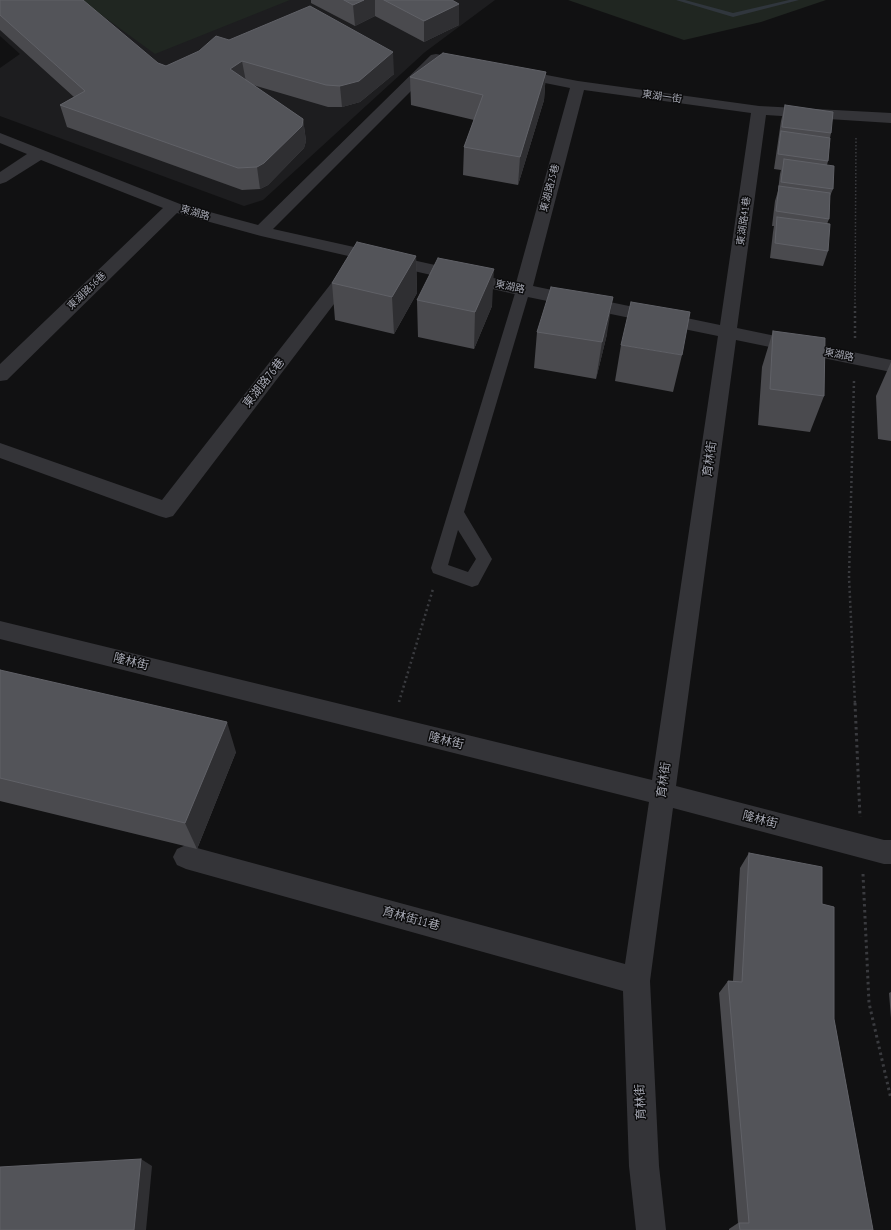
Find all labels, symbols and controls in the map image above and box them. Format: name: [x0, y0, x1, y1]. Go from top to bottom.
street label: 東湖一街: [641, 88, 683, 106]
street label: 東湖路25巷: [538, 163, 562, 213]
street label: 東湖路41巷: [735, 196, 753, 246]
street label: 東湖路: [179, 203, 211, 223]
street label: 東湖路56巷: [65, 270, 109, 312]
street label: 東湖路: [494, 278, 526, 296]
street label: 東湖路: [823, 346, 855, 364]
street label: 東湖路76巷: [240, 355, 288, 411]
street label: 育林街: [700, 440, 720, 478]
street label: 隆林街: [112, 651, 150, 673]
street label: 隆林街: [427, 730, 465, 752]
street label: 育林街: [654, 761, 674, 799]
street label: 隆林街: [741, 808, 779, 832]
street label: 育林街11巷: [381, 904, 441, 934]
street label: 育林街: [633, 1084, 649, 1120]

